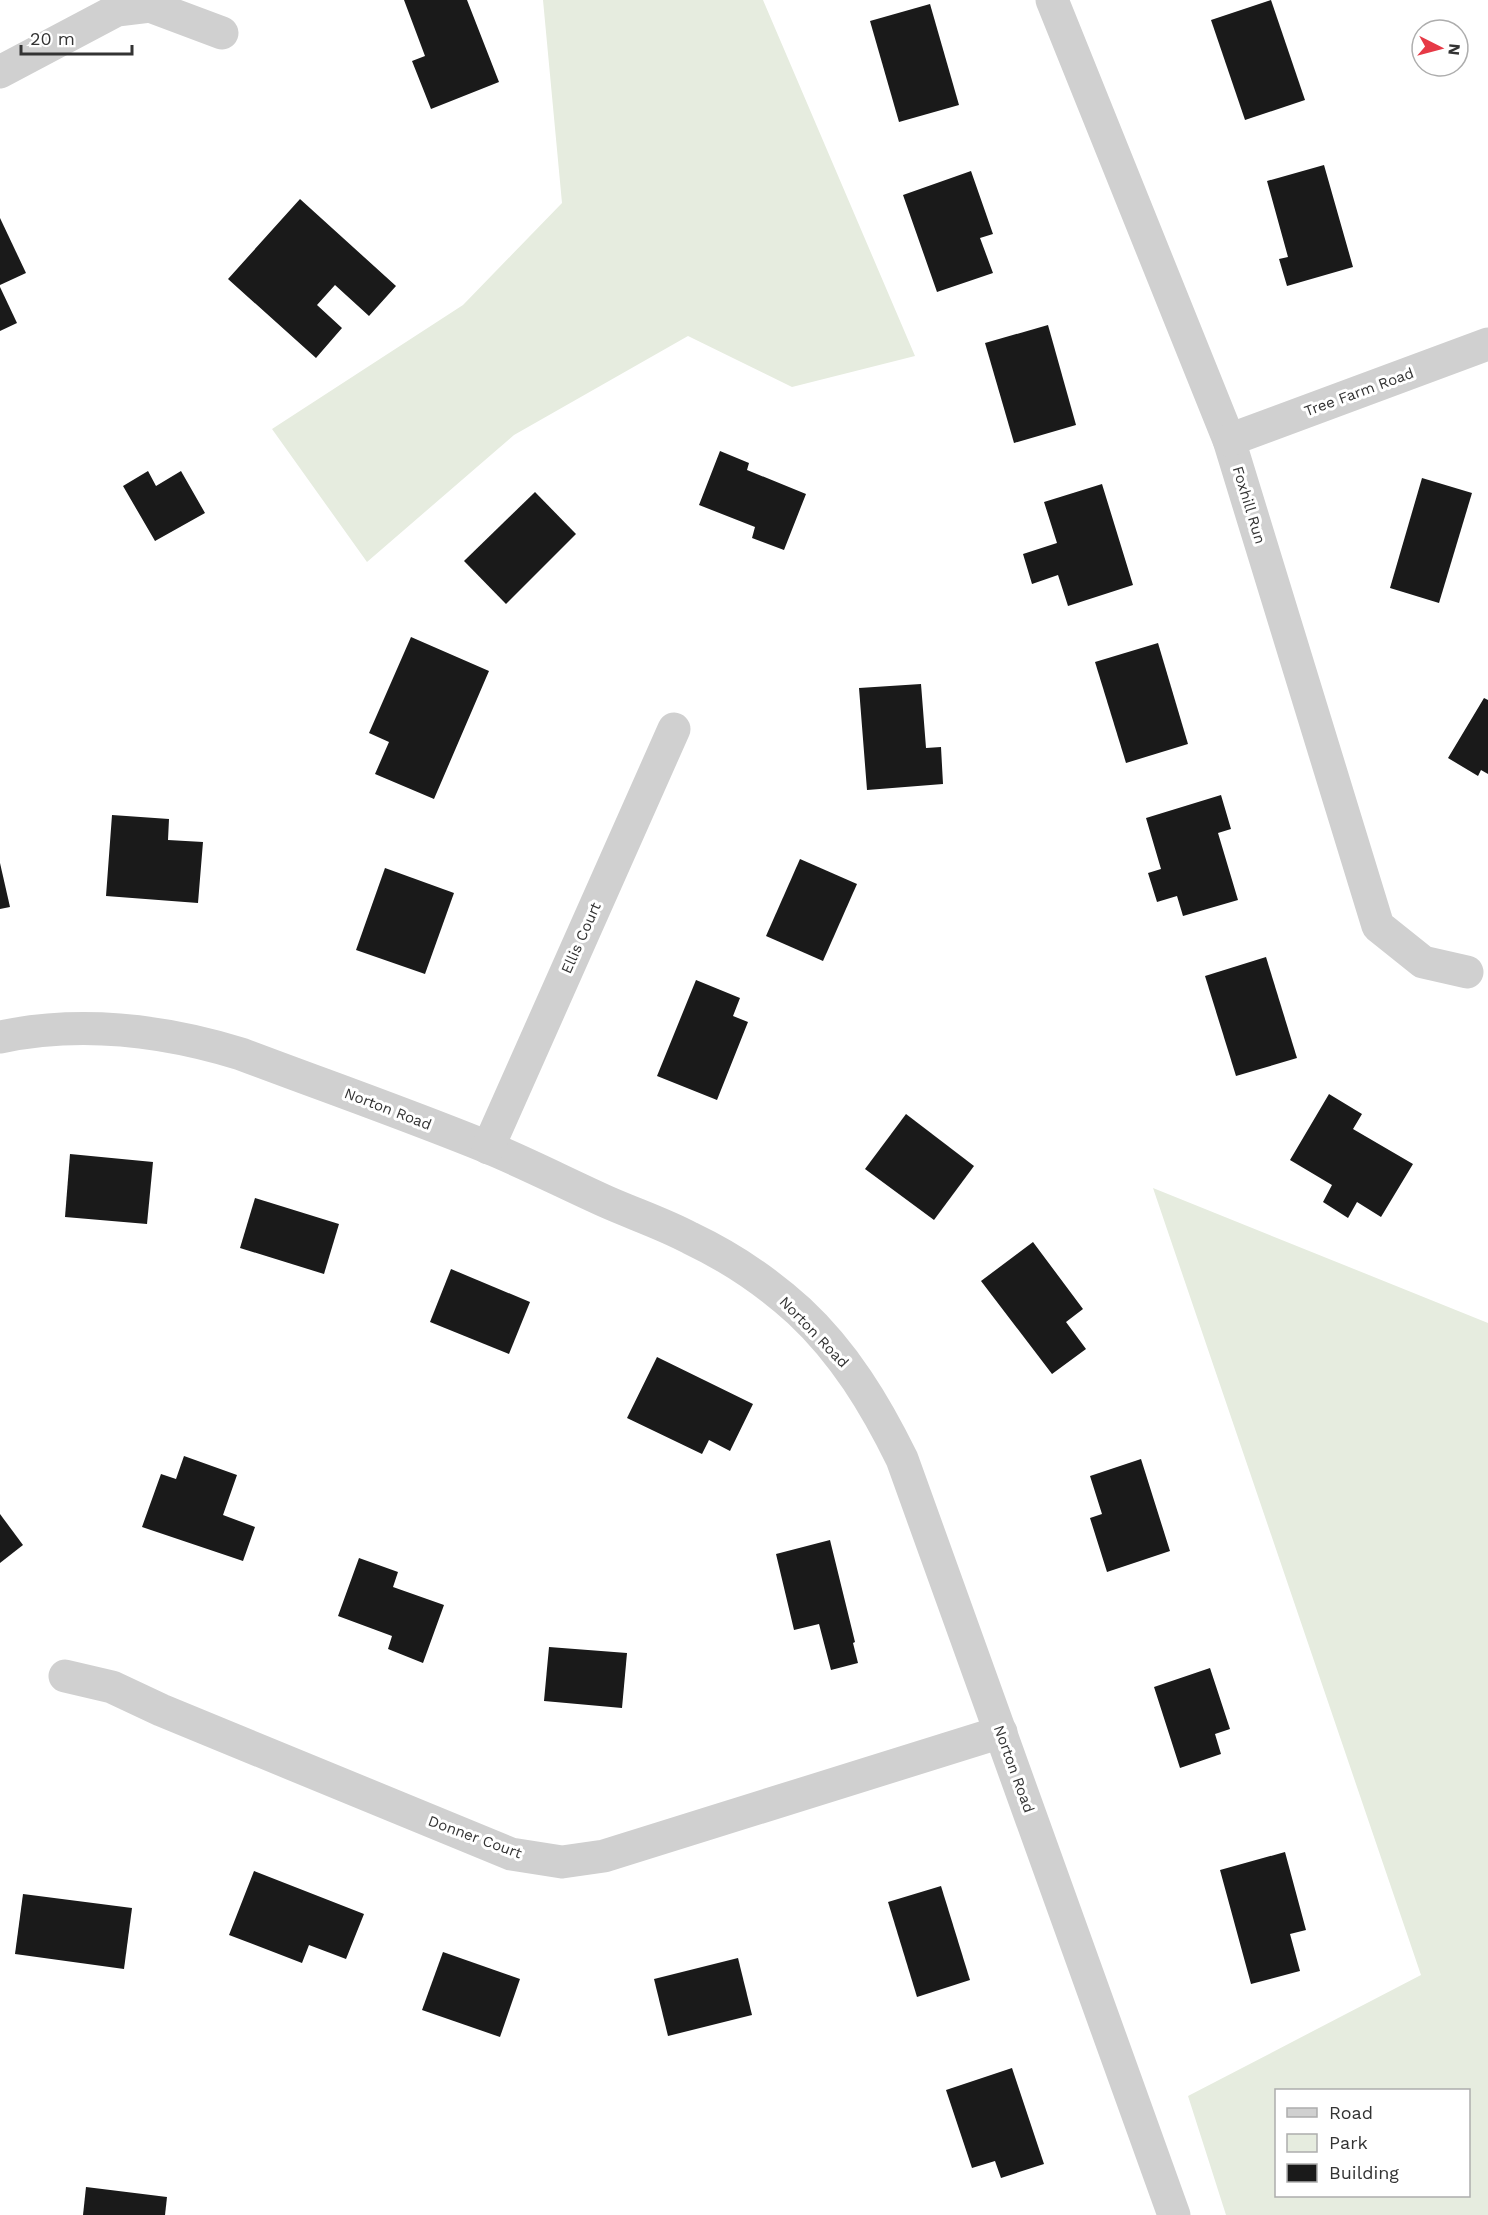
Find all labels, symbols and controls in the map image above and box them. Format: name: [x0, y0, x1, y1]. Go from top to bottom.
scale bar: [21, 18, 132, 56]
north arrow: [1410, 18, 1470, 78]
text: 20 m: [30, 28, 75, 49]
text: N: [1444, 43, 1464, 56]
street label: Tree Farm Road: [1302, 364, 1416, 420]
street label: Foxhill Run: [1229, 464, 1269, 546]
street label: Ellis Court: [557, 899, 605, 976]
street label: Norton Road: [342, 1084, 434, 1134]
street label: Norton Road: [776, 1293, 852, 1371]
street label: Norton Road: [990, 1723, 1038, 1815]
street label: Donner Court: [426, 1812, 525, 1863]
legend: [1275, 2089, 1470, 2197]
text: Road: [1329, 2102, 1373, 2123]
text: Park: [1329, 2132, 1368, 2153]
text: Building: [1329, 2162, 1399, 2183]

